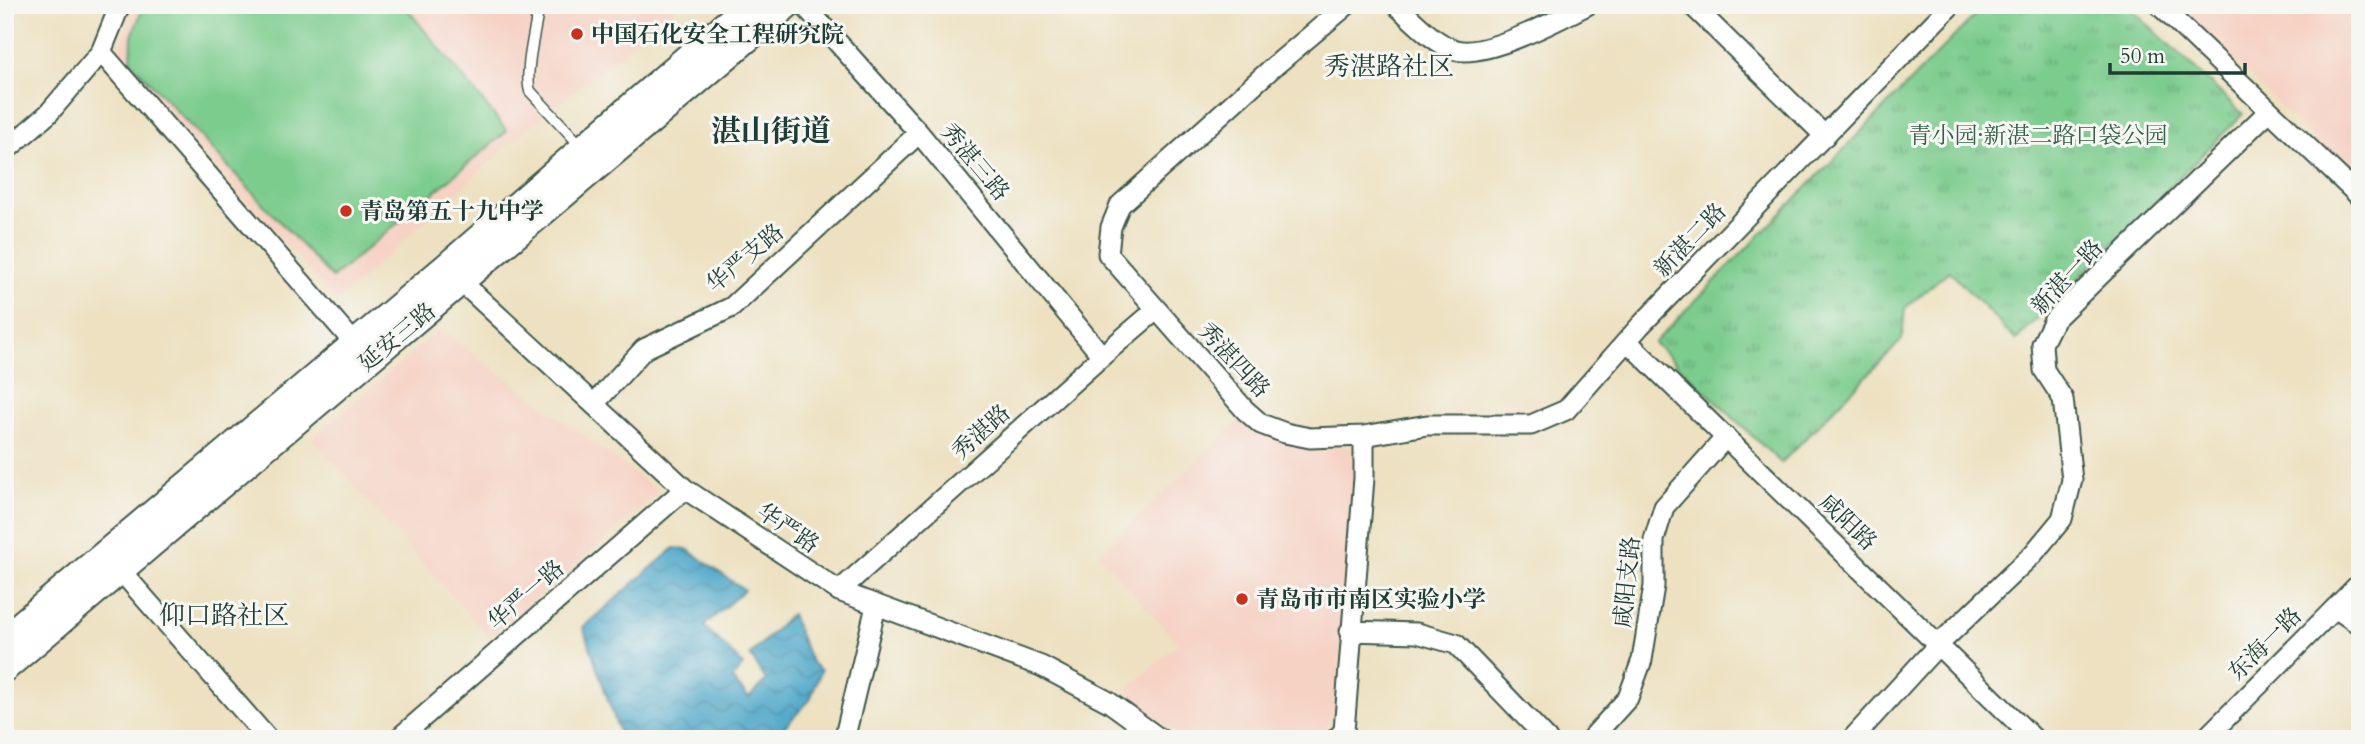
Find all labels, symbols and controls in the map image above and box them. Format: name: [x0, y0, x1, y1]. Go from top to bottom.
place label: 中国石化安全工程研究院: [591, 19, 844, 50]
marker: 中国石化安全工程研究院: [569, 26, 585, 42]
scale bar: [2110, 32, 2244, 76]
text: 50 m: [2120, 42, 2165, 71]
district label: 秀湛路社区: [1324, 49, 1454, 84]
district label: 湛山街道: [711, 111, 831, 152]
street label: 秀湛三路: [934, 117, 1016, 207]
park label: 青小园·新湛二路口袋公园: [1909, 120, 2167, 151]
place label: 青岛第五十九中学: [360, 196, 544, 227]
street label: 新湛二路: [1647, 196, 1733, 284]
marker: 青岛第五十九中学: [338, 203, 354, 219]
street label: 华严支路: [700, 217, 790, 299]
street label: 新湛一路: [2024, 233, 2110, 321]
street label: 延安三路: [352, 296, 442, 378]
street label: 秀湛四路: [1191, 316, 1277, 404]
street label: 秀湛路: [945, 397, 1017, 467]
street label: 咸阳路: [1812, 487, 1884, 557]
street label: 华严路: [751, 496, 825, 560]
street label: 咸阳支路: [1607, 535, 1647, 629]
street label: 华严一路: [481, 553, 571, 637]
place label: 青岛市市南区实验小学: [1256, 584, 1486, 615]
marker: 青岛市市南区实验小学: [1234, 591, 1250, 607]
district label: 仰口路社区: [159, 598, 289, 633]
street label: 东海一路: [2222, 601, 2308, 687]

